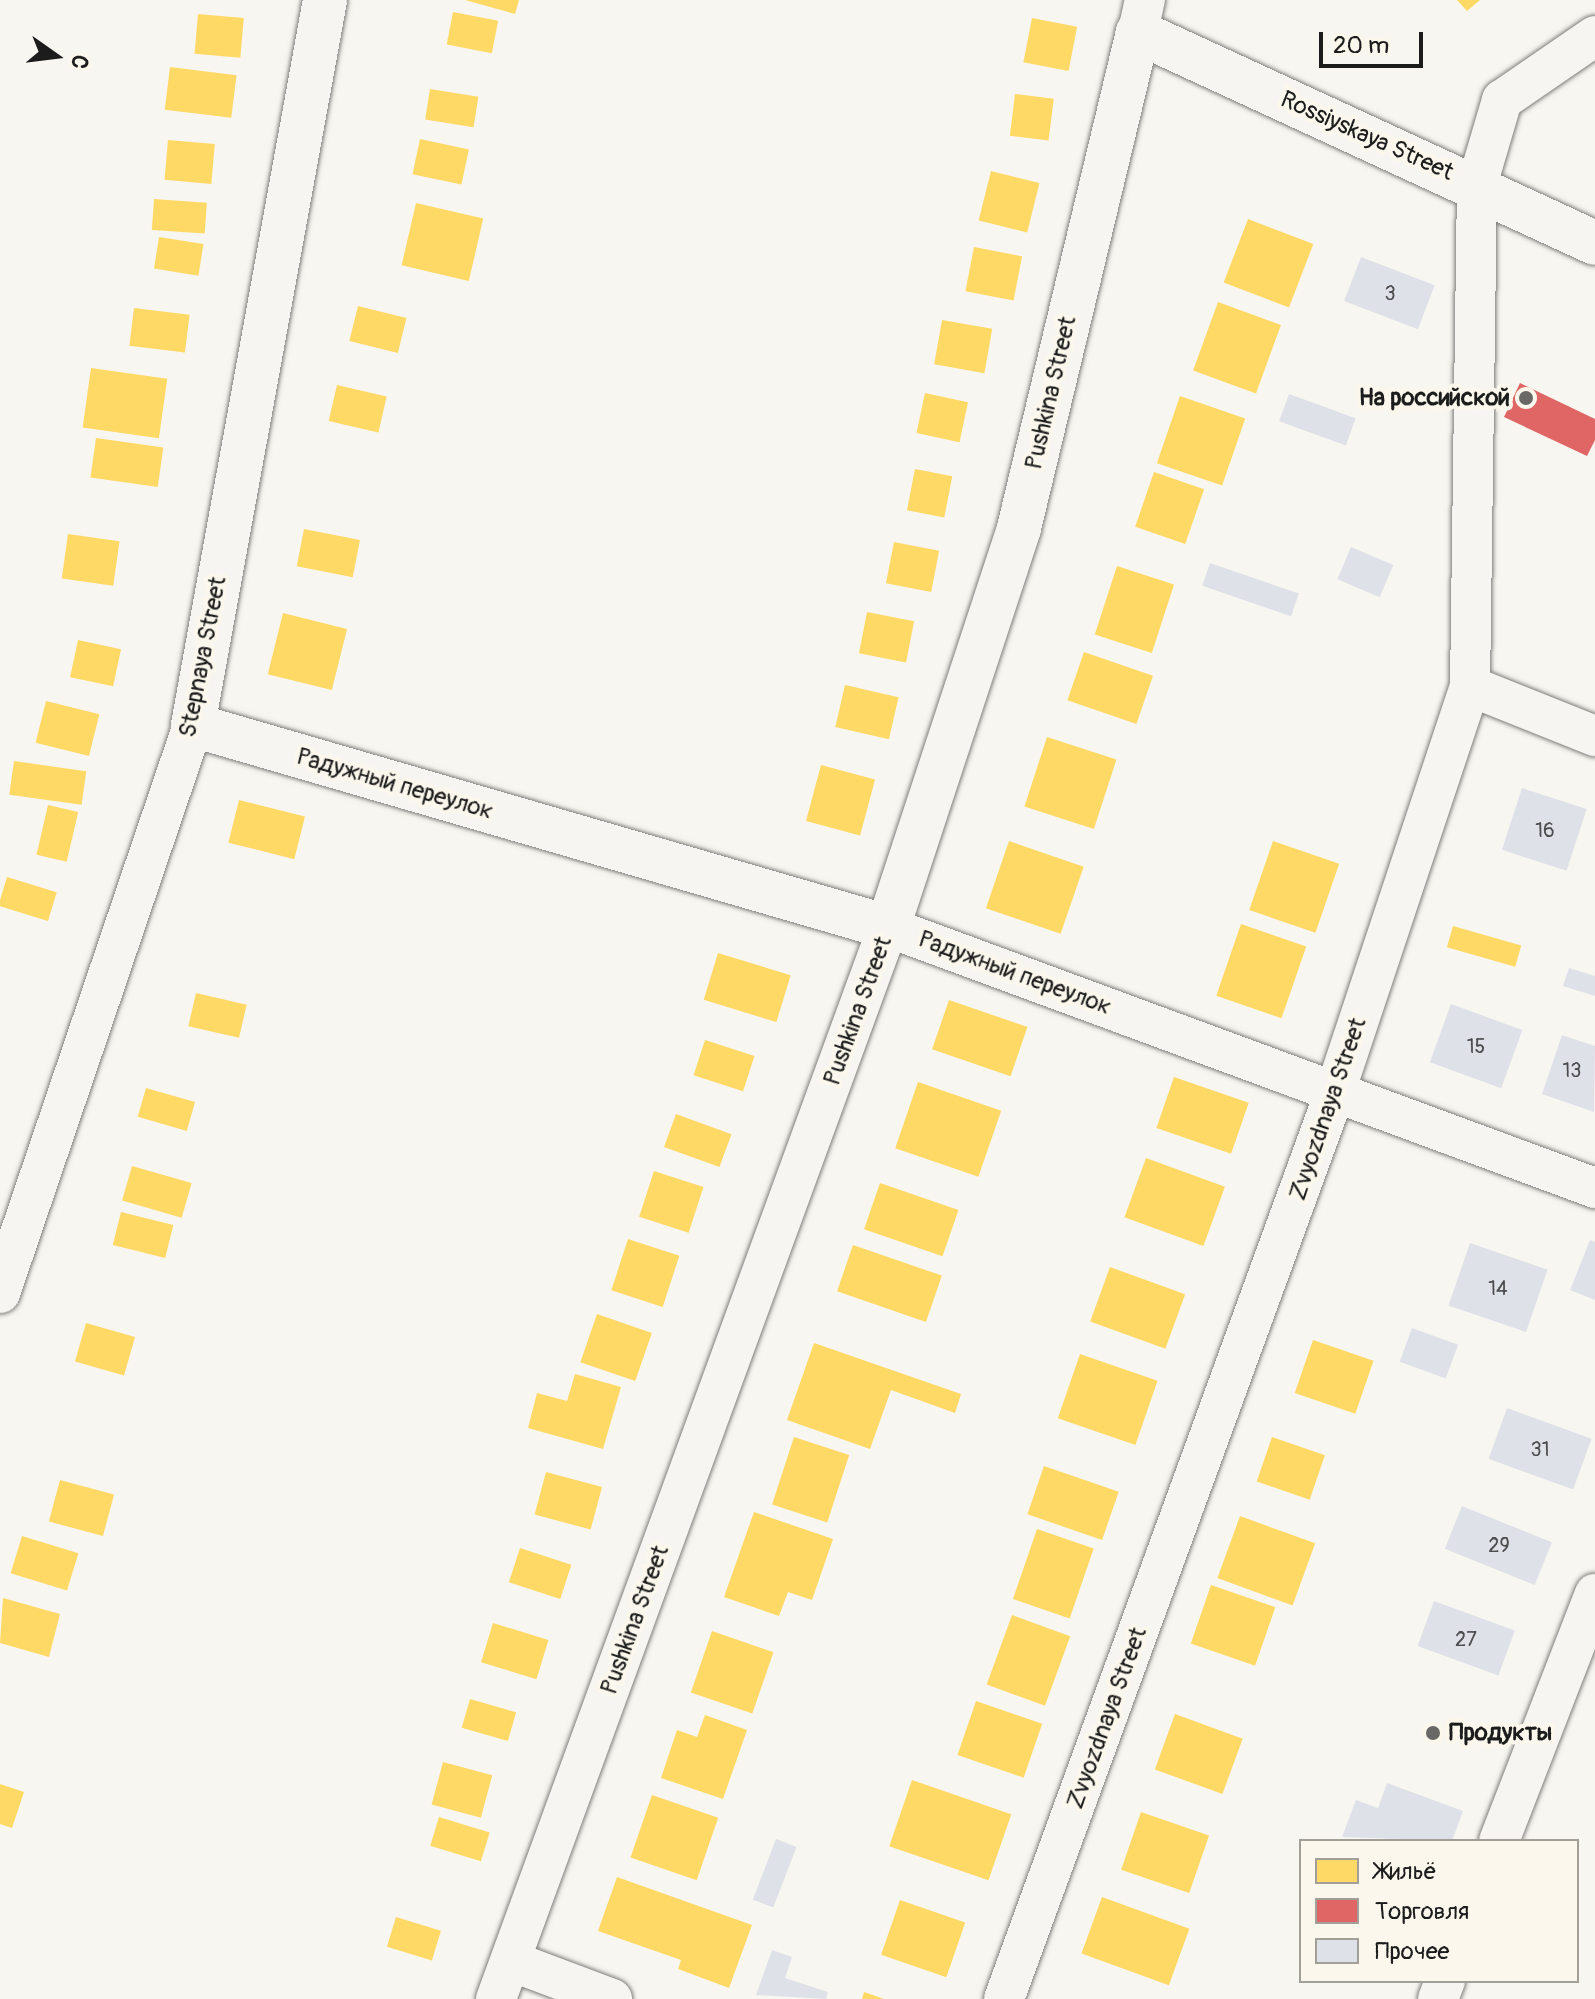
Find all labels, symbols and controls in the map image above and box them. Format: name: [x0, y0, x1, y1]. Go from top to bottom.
north arrow: [16, 16, 96, 96]
scale bar: [1323, 16, 1427, 66]
text: 20 m: [1333, 31, 1389, 60]
text: С: [64, 52, 95, 72]
street label: Rossiyskaya Street: [1276, 85, 1458, 187]
house number: 3: [1384, 281, 1396, 305]
street label: Pushkina Street: [1019, 314, 1083, 472]
place label: На российской: [1359, 384, 1510, 412]
marker: На российской: [1517, 389, 1535, 407]
street label: Stepnaya Street: [173, 574, 233, 740]
street label: Радужный переулок: [294, 742, 496, 826]
house number: 16: [1535, 818, 1555, 842]
street label: Радужный переулок: [915, 925, 1115, 1021]
street label: Pushkina Street: [818, 933, 898, 1089]
street label: Zvyozdnaya Street: [1283, 1014, 1373, 1204]
house number: 15: [1467, 1034, 1485, 1058]
house number: 13: [1563, 1058, 1581, 1082]
house number: 14: [1488, 1276, 1508, 1300]
house number: 31: [1531, 1437, 1549, 1461]
house number: 29: [1488, 1533, 1510, 1557]
street label: Pushkina Street: [595, 1542, 675, 1698]
street label: Zvyozdnaya Street: [1061, 1623, 1153, 1813]
house number: 27: [1455, 1627, 1477, 1651]
place label: Продукты: [1449, 1719, 1552, 1747]
marker: Продукты: [1424, 1724, 1442, 1742]
legend: [1299, 1839, 1579, 1983]
text: Жильё: [1375, 1857, 1437, 1886]
text: Торговля: [1375, 1897, 1469, 1926]
text: Прочее: [1375, 1937, 1449, 1966]

